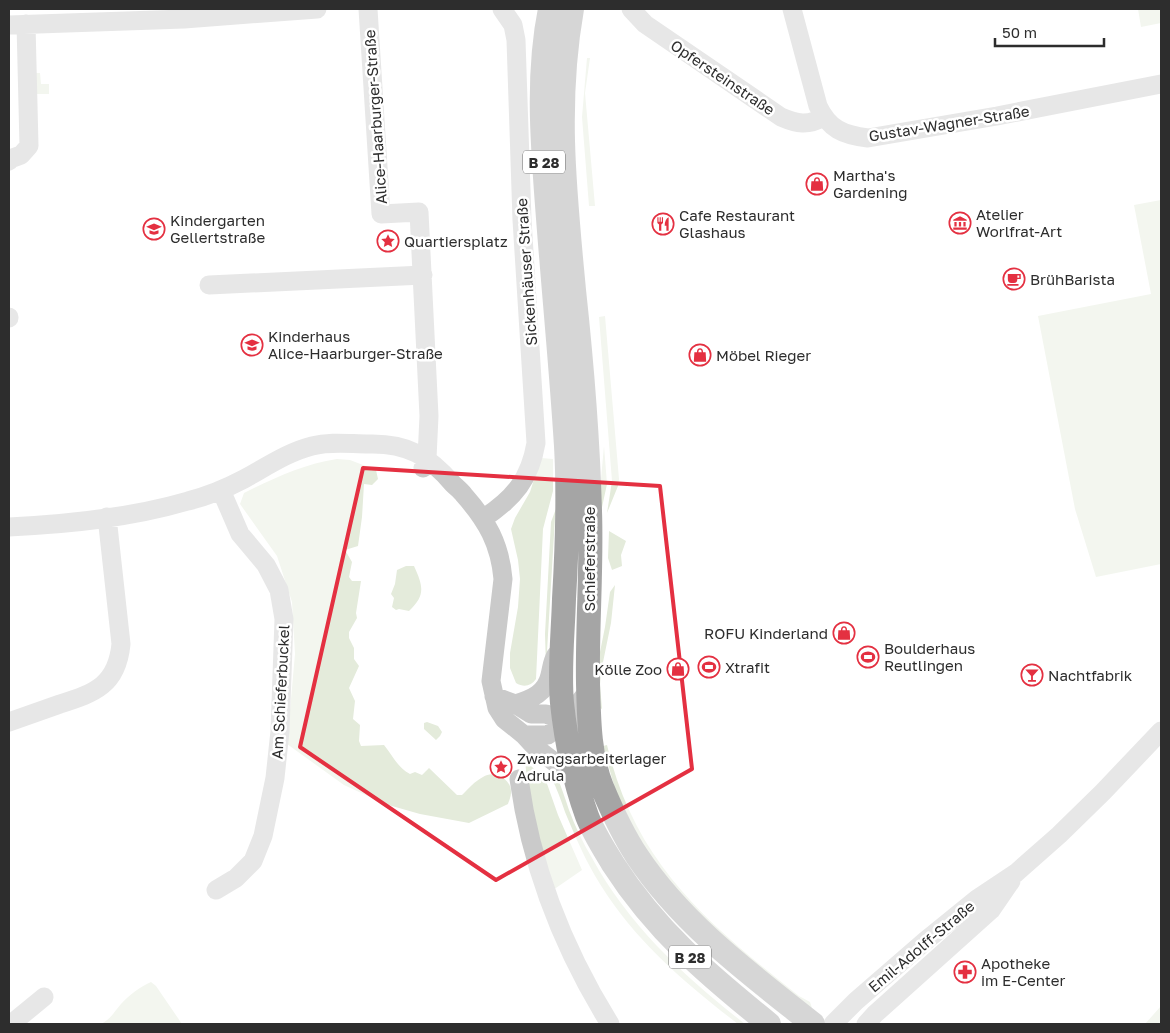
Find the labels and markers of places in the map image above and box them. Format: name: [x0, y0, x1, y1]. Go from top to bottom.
place label: Martha's Gardening: [833, 166, 907, 201]
shop icon: Martha's Gardening: [805, 172, 829, 196]
place label: Atelier Worlfrat-Art: [976, 205, 1062, 240]
place label: Cafe Restaurant Glashaus: [679, 206, 795, 241]
place label: Kindergarten Gellertstraße: [170, 211, 265, 246]
museum icon: Atelier Worlfrat-Art: [948, 211, 972, 235]
restaurant icon: Cafe Restaurant Glashaus: [651, 212, 675, 236]
school or university icon: Kindergarten Gellertstraße: [142, 217, 166, 241]
place icon: Quartiersplatz: [376, 229, 400, 253]
place label: Quartiersplatz: [404, 232, 508, 250]
cafe icon: BrühBarista: [1002, 267, 1026, 291]
place label: BrühBarista: [1030, 270, 1115, 288]
place label: Kinderhaus Alice-Haarburger-Straße: [268, 327, 443, 362]
school or university icon: Kinderhaus Alice-Haarburger-Straße: [240, 333, 264, 357]
shop icon: Möbel Rieger: [688, 343, 712, 367]
place label: Möbel Rieger: [716, 346, 811, 364]
shop icon: ROFU Kinderland: [832, 621, 856, 645]
place label: ROFU Kinderland: [704, 624, 828, 642]
place label: Boulderhaus Reutlingen: [884, 639, 975, 674]
sports icon: Boulderhaus Reutlingen: [856, 645, 880, 669]
sports icon: Xtrafit: [697, 655, 721, 679]
shop icon: Kölle Zoo: [666, 657, 690, 681]
place label: Xtrafit: [725, 658, 770, 676]
place label: Kölle Zoo: [594, 660, 662, 678]
bar icon: Nachtfabrik: [1020, 663, 1044, 687]
place label: Nachtfabrik: [1048, 666, 1133, 684]
place label: Zwangsarbeiterlager Adrula: [517, 749, 666, 784]
place icon: Zwangsarbeiterlager Adrula: [489, 755, 513, 779]
place label: Apotheke im E-Center: [981, 954, 1066, 989]
pharmacy icon: Apotheke im E-Center: [953, 960, 977, 984]

